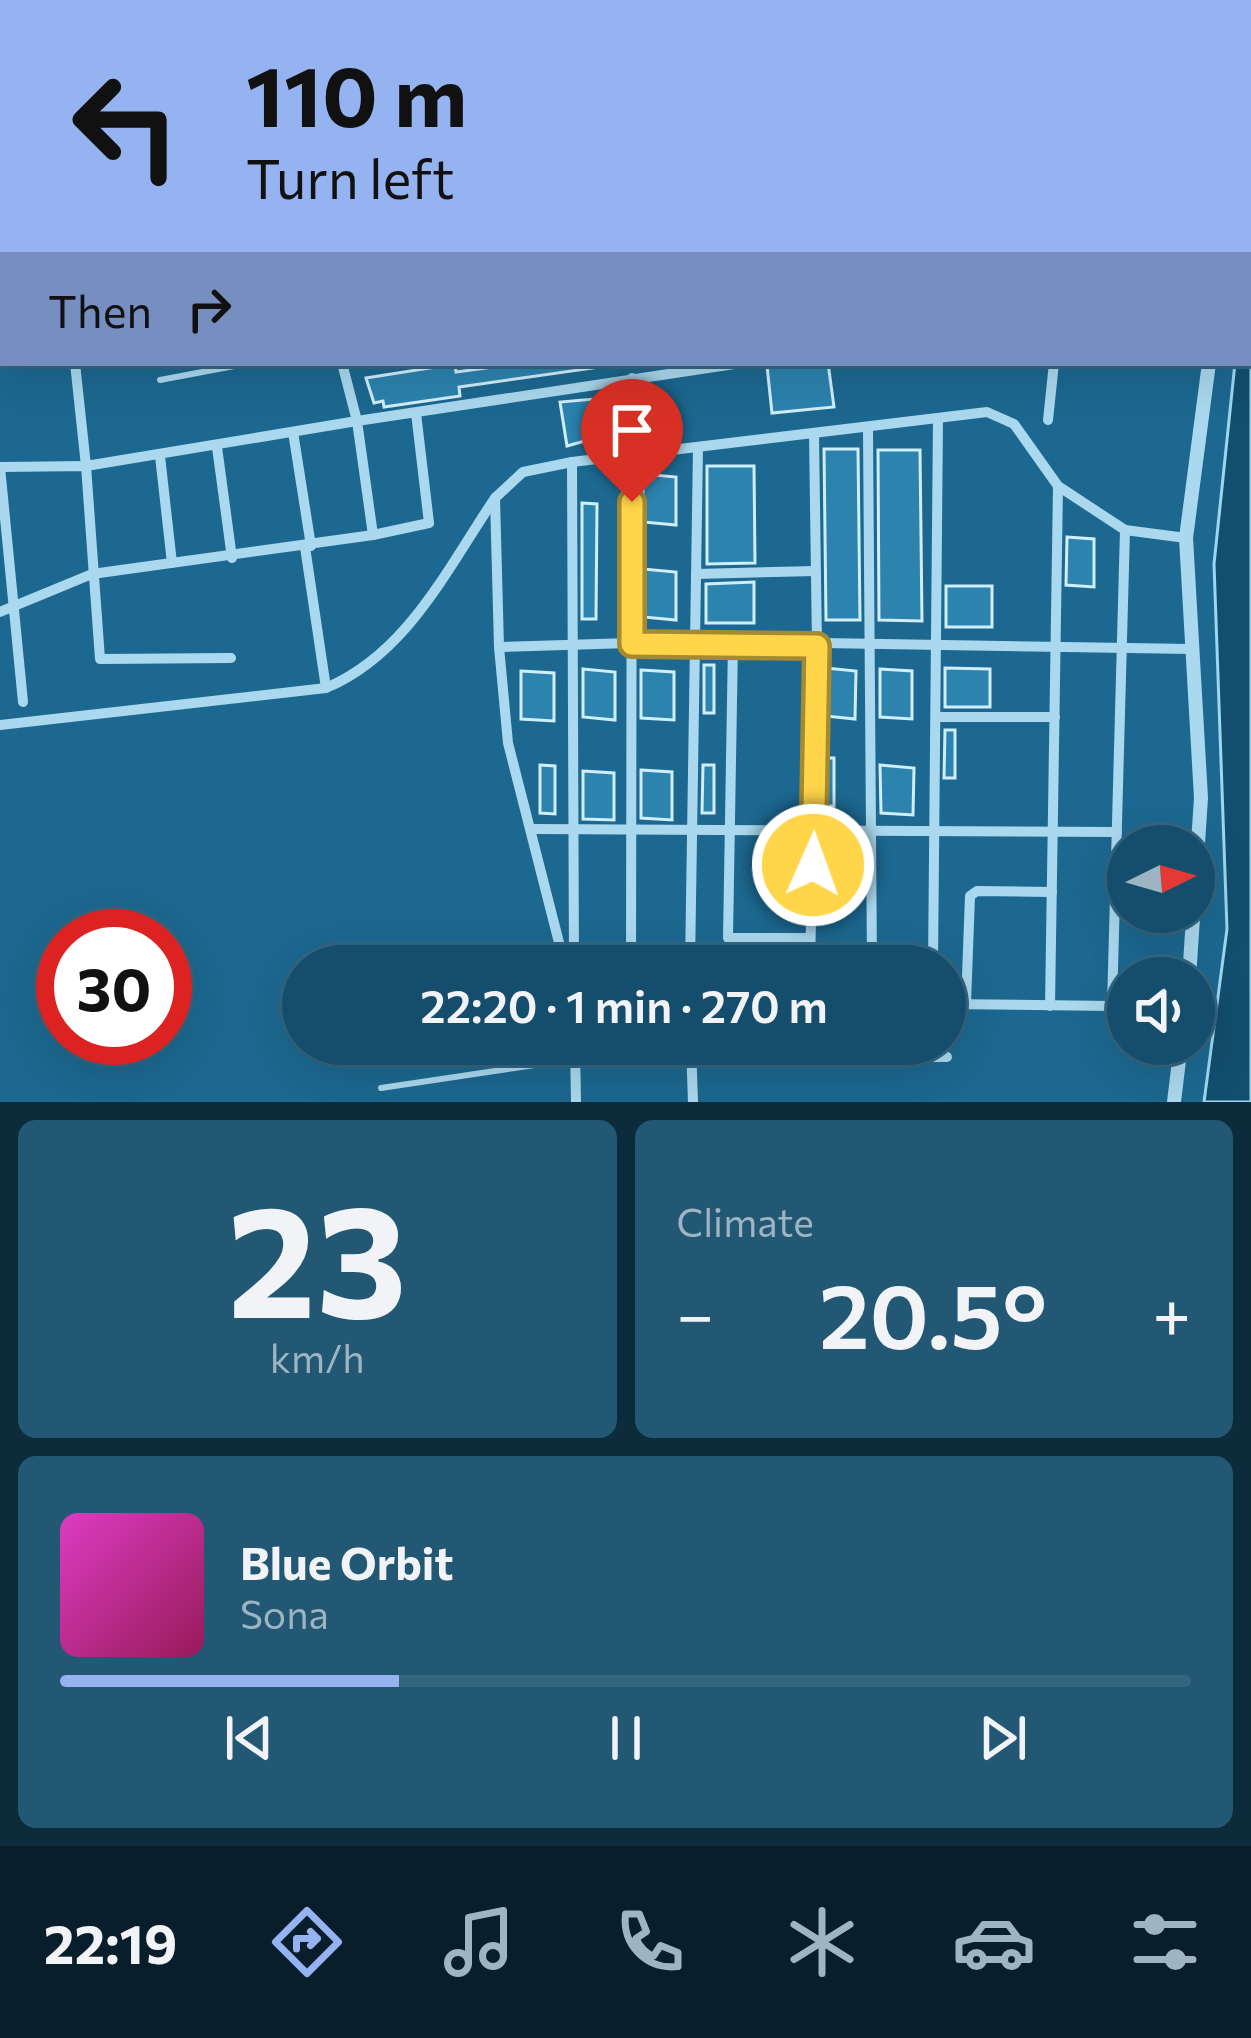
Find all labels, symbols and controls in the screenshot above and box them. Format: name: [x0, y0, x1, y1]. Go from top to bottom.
text: 110 m: [246, 42, 467, 144]
icon: left: [48, 48, 204, 204]
text: Turn left: [246, 144, 454, 210]
icon: right: [176, 276, 242, 342]
text: Then: [48, 282, 152, 337]
pin: [581, 379, 683, 502]
icon: arrive: [599, 397, 665, 463]
position arrow: [750, 802, 876, 928]
north arrow: [1107, 825, 1215, 933]
map controls: [1107, 825, 1215, 1065]
speed limit sign: 30: [36, 909, 192, 1065]
button: sound: [1107, 957, 1215, 1065]
text: 22:20 · 1 min · 270 m: [420, 977, 828, 1032]
text: 23: [227, 1159, 407, 1350]
text: Climate: [677, 1197, 814, 1245]
text: 20.5°: [819, 1257, 1047, 1368]
text: −: [677, 1272, 714, 1353]
text: +: [1152, 1272, 1191, 1353]
text: km/h: [270, 1333, 365, 1381]
text: Blue Orbit: [240, 1534, 453, 1589]
text: Sona: [240, 1589, 329, 1637]
icon: previous: [216, 1705, 282, 1771]
icon: pause: [593, 1705, 659, 1771]
icon: next: [970, 1705, 1036, 1771]
icon: directions: [265, 1900, 349, 1984]
icon: music: [437, 1900, 521, 1984]
icon: phone: [608, 1900, 692, 1984]
icon: climate: [780, 1900, 864, 1984]
icon: car: [952, 1900, 1036, 1984]
icon: filters: [1123, 1900, 1207, 1984]
text: 22:19: [44, 1909, 177, 1975]

